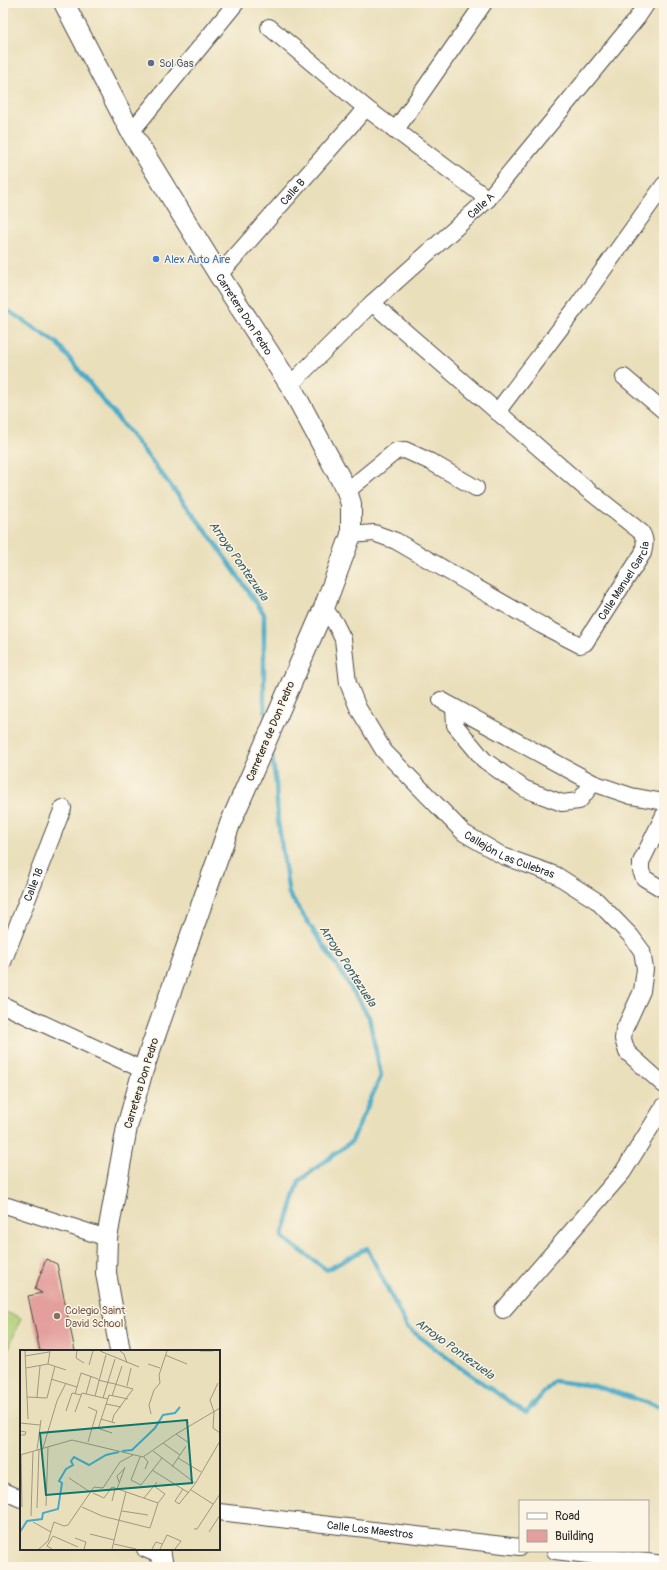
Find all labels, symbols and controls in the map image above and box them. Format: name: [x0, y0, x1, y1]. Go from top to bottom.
place label: Sol Gas: [159, 57, 194, 70]
marker: Sol Gas: [146, 58, 156, 68]
street label: Calle B: [278, 176, 308, 208]
street label: Calle A: [465, 190, 497, 221]
place label: Alex Auto Aire: [164, 253, 231, 266]
marker: Alex Auto Aire: [151, 254, 161, 264]
street label: Carretera Don Pedro: [213, 271, 275, 358]
water label: Arroyo Pontezuela: [206, 519, 272, 605]
street label: Calle Manuel García: [595, 541, 652, 623]
street label: Carretera de Don Pedro: [244, 679, 297, 783]
street label: Callejón Las Culebras: [462, 829, 556, 881]
street label: Calle 18: [21, 866, 46, 903]
water label: Arroyo Pontezuela: [316, 923, 380, 1011]
street label: Carretera Don Pedro: [122, 1036, 161, 1130]
place label: Colegio Saint David School: [65, 1304, 126, 1330]
marker: Colegio Saint David School: [52, 1311, 62, 1321]
water label: Arroyo Pontezuela: [412, 1316, 498, 1384]
inset map: [20, 1350, 220, 1550]
legend: [519, 1500, 649, 1552]
text: Road: [555, 1509, 580, 1524]
street label: Calle Los Maestros: [326, 1519, 414, 1542]
text: Building: [555, 1529, 594, 1544]

